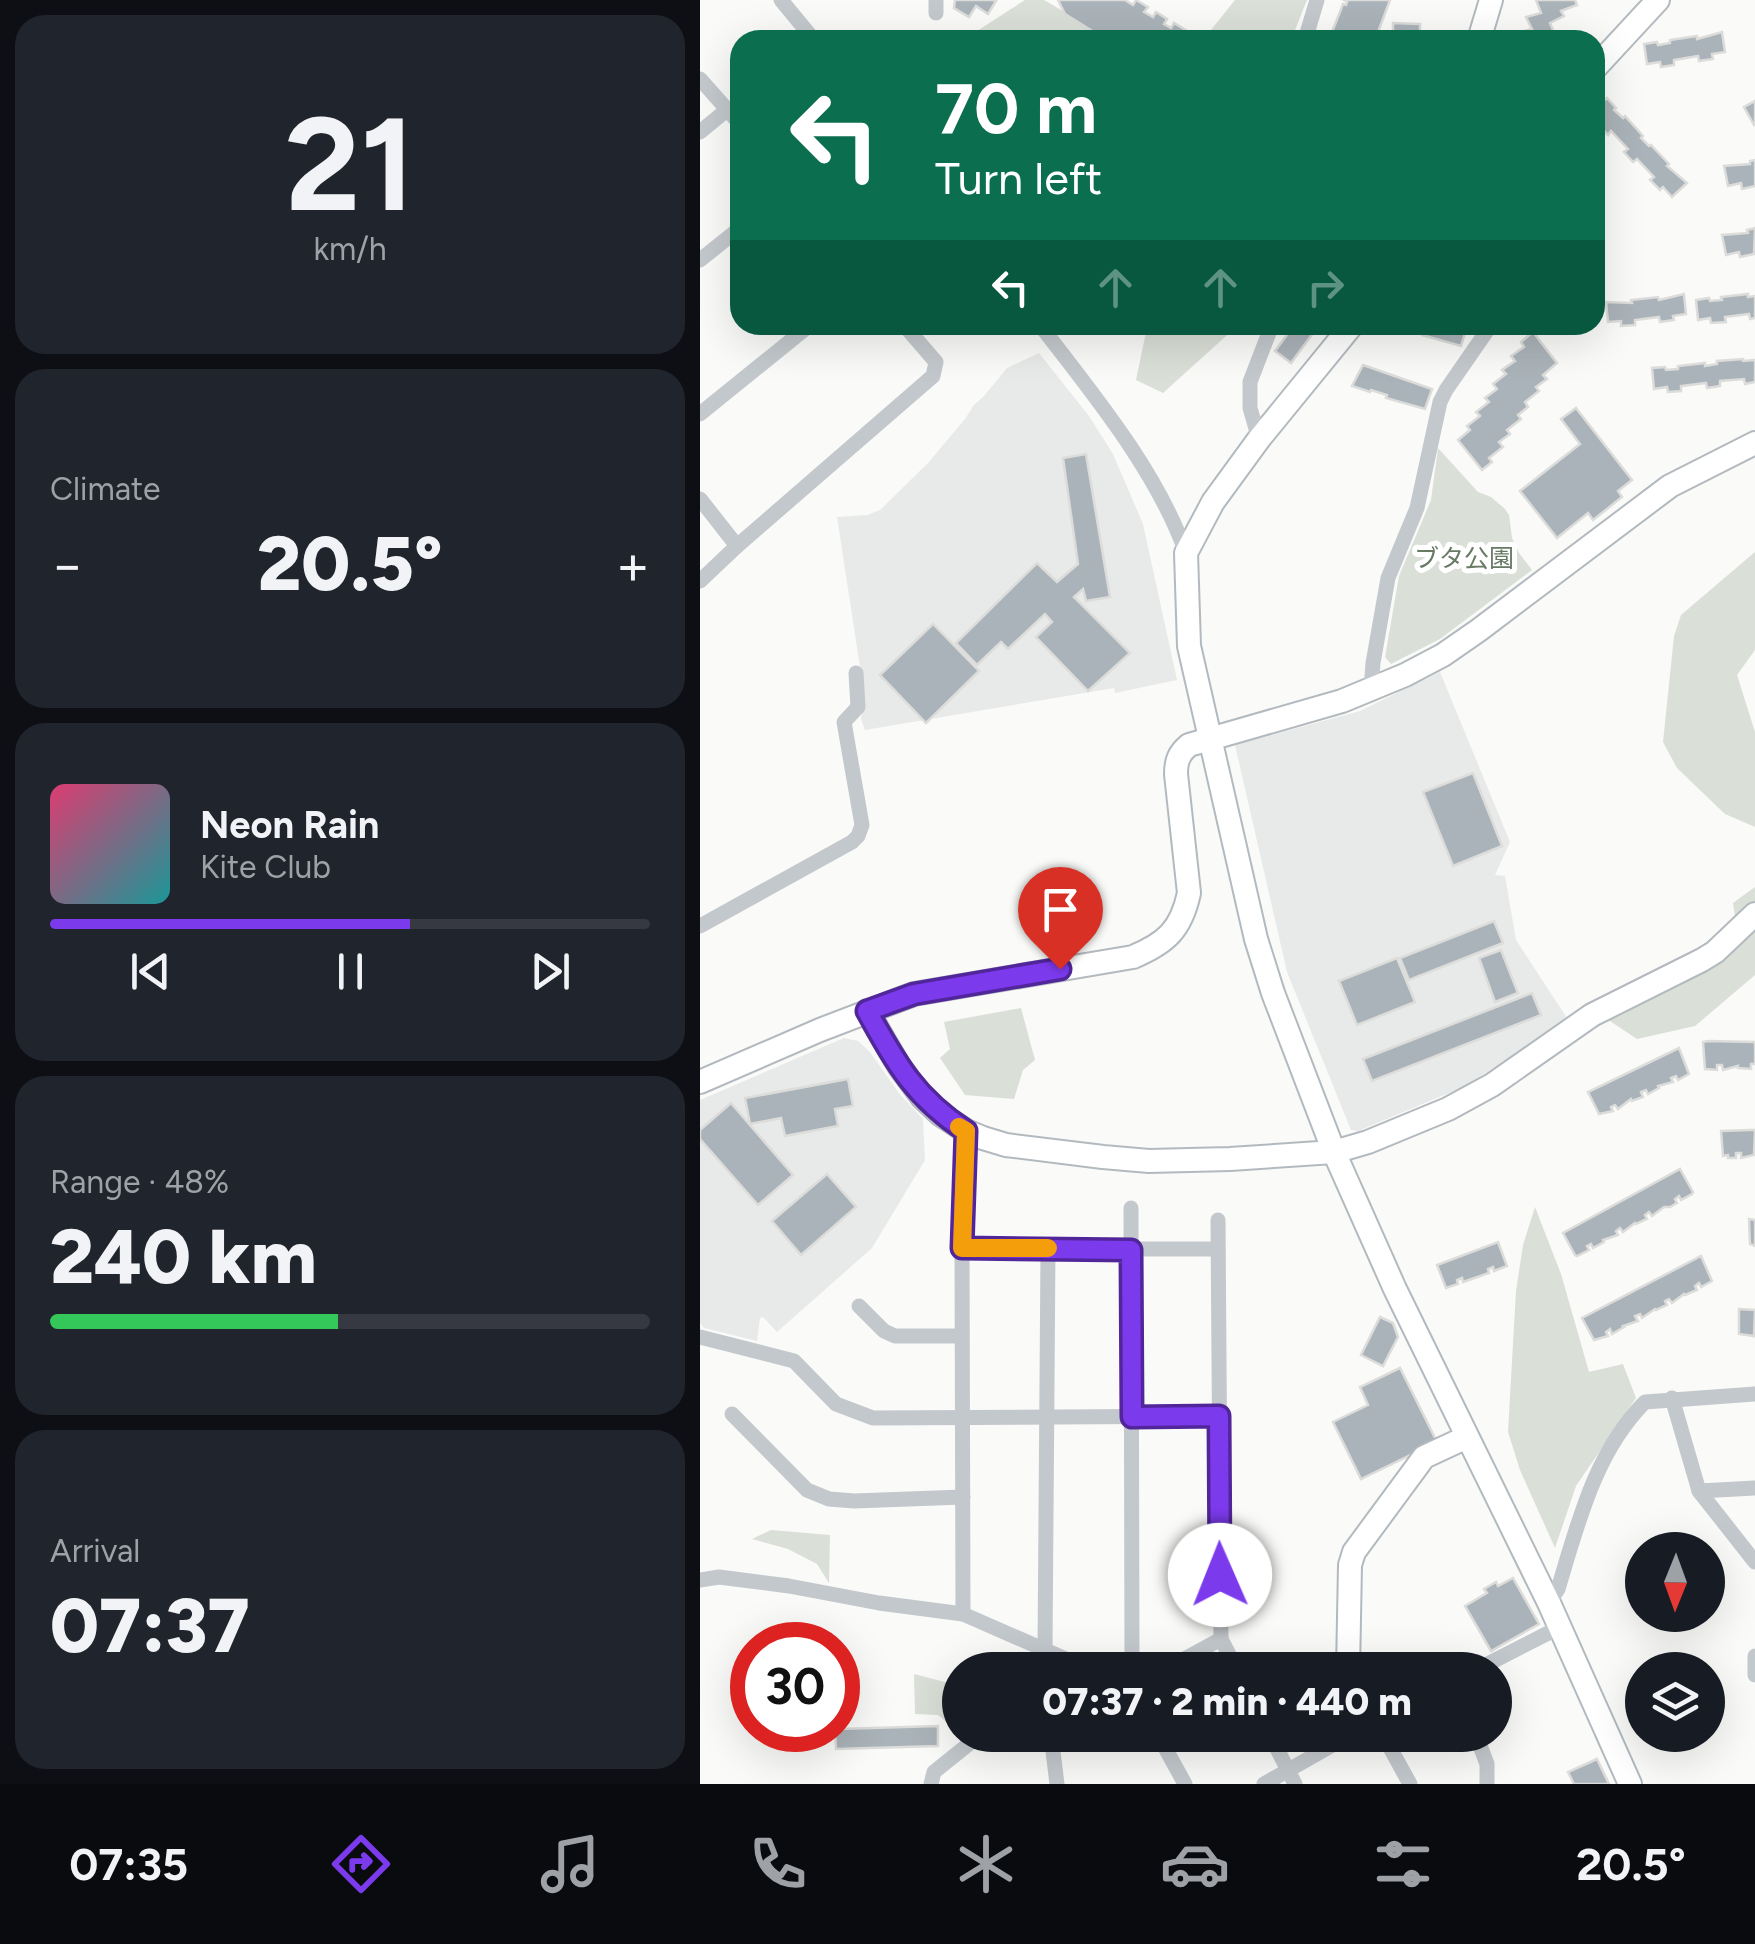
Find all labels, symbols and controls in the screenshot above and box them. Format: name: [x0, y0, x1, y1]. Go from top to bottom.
text: 70 m: [935, 66, 1097, 151]
icon: left: [770, 70, 900, 200]
text: 21: [285, 87, 415, 243]
text: Turn left: [935, 151, 1102, 205]
text: km/h: [313, 230, 387, 268]
icon: left: [983, 260, 1038, 315]
icon: ahead: [1088, 260, 1143, 315]
icon: ahead: [1193, 260, 1248, 315]
icon: right: [1298, 260, 1353, 315]
text: Climate: [50, 470, 161, 508]
text: 20.5°: [257, 519, 443, 609]
text: −: [50, 532, 84, 598]
text: +: [616, 532, 650, 598]
park label: ブタ公園: [1414, 543, 1514, 573]
text: Neon Rain: [200, 802, 379, 848]
text: Kite Club: [200, 848, 331, 886]
pin: [1018, 867, 1103, 970]
icon: arrive: [1033, 882, 1088, 937]
icon: previous: [123, 944, 178, 999]
icon: pause: [323, 944, 378, 999]
icon: next: [523, 944, 578, 999]
text: Range · 48%: [50, 1163, 229, 1201]
text: 240 km: [50, 1212, 317, 1302]
position arrow: [1168, 1523, 1272, 1627]
text: Arrival: [50, 1532, 140, 1570]
north arrow: [1625, 1532, 1725, 1632]
map controls: [1625, 1532, 1725, 1752]
text: 07:37: [50, 1581, 250, 1671]
speed limit sign: 30: [730, 1622, 860, 1752]
button: layers: [1625, 1652, 1725, 1752]
text: 07:37 · 2 min · 440 m: [1042, 1679, 1412, 1725]
icon: directions: [326, 1829, 396, 1899]
icon: music: [535, 1829, 605, 1899]
icon: phone: [743, 1829, 813, 1899]
icon: climate: [951, 1829, 1021, 1899]
icon: car: [1160, 1829, 1230, 1899]
icon: filters: [1368, 1829, 1438, 1899]
text: 07:35: [69, 1837, 188, 1891]
text: 20.5°: [1576, 1837, 1686, 1891]

